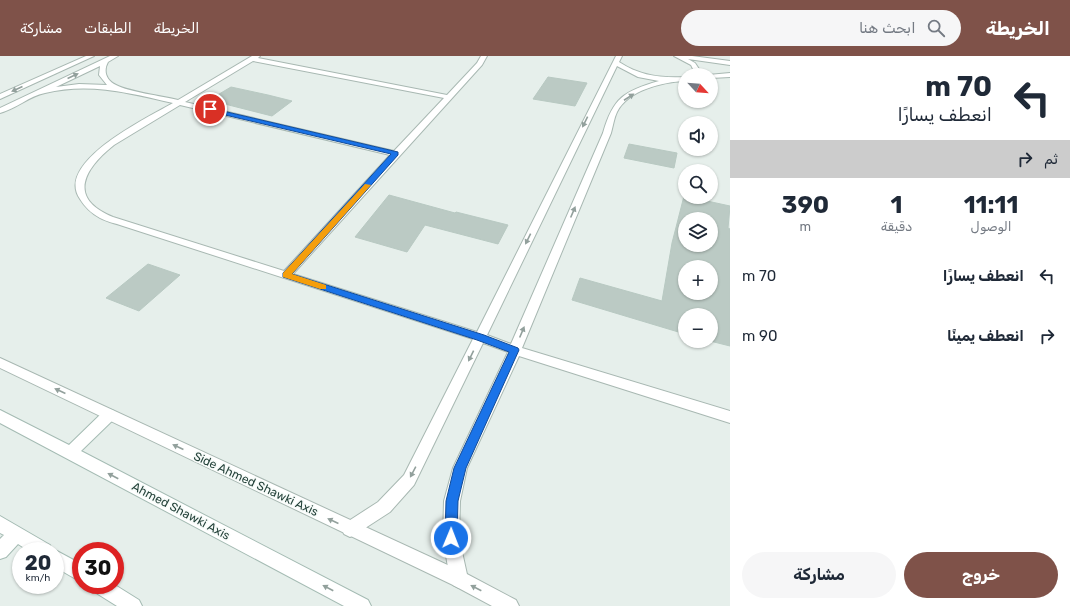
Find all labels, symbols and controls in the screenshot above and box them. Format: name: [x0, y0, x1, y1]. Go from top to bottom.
search box: [681, 10, 961, 46]
icon: search: [925, 17, 947, 39]
text: الخريطة: [985, 17, 1050, 40]
text: ابحث هنا: [859, 19, 915, 37]
text: مشاركة: [20, 20, 62, 37]
text: الطبقات: [84, 20, 132, 37]
text: الخريطة: [154, 20, 199, 37]
north arrow: [678, 68, 718, 108]
map controls: [678, 68, 718, 348]
text: 70 m: [925, 70, 992, 103]
icon: left: [1006, 72, 1058, 124]
one-way arrow: [67, 73, 78, 79]
one-way arrow: [11, 86, 22, 92]
pin: [193, 92, 227, 126]
one-way arrow: [624, 93, 634, 101]
icon: arrive: [199, 98, 221, 120]
text: انعطف يسارًا: [898, 104, 992, 126]
button: sound: [678, 116, 718, 156]
one-way arrow: [582, 117, 588, 128]
icon: right: [1014, 148, 1036, 170]
text: ثم: [1044, 150, 1058, 168]
button: search: [678, 164, 718, 204]
text: 390: [782, 191, 829, 219]
text: 1: [890, 191, 902, 219]
text: 11:11: [964, 191, 1018, 219]
one-way arrow: [571, 206, 577, 218]
button: layers: [678, 212, 718, 252]
text: m: [800, 219, 811, 234]
text: دقيقة: [881, 219, 912, 234]
text: الوصول: [971, 219, 1012, 234]
one-way arrow: [525, 233, 531, 245]
button: +: [678, 260, 718, 300]
icon: left: [1036, 265, 1058, 287]
text: 70 m: [742, 267, 776, 285]
text: انعطف يسارًا: [943, 267, 1024, 285]
button: −: [678, 308, 718, 348]
one-way arrow: [520, 325, 526, 337]
icon: right: [1036, 325, 1058, 347]
text: 90 m: [742, 327, 777, 345]
text: انعطف يمينًا: [947, 327, 1024, 345]
one-way arrow: [468, 350, 474, 362]
one-way arrow: [54, 388, 66, 394]
one-way arrow: [172, 444, 183, 450]
street label: Side Ahmed Shawki Axis: [191, 449, 321, 519]
one-way arrow: [409, 466, 416, 478]
one-way arrow: [107, 472, 119, 479]
street label: Ahmed Shawki Axis: [130, 479, 232, 543]
position arrow: [430, 517, 472, 559]
one-way arrow: [327, 518, 339, 524]
speed limit sign: 30: [72, 542, 124, 594]
text: 20: [25, 551, 51, 575]
button: مشاركة: [742, 552, 896, 598]
button: خروج: [904, 552, 1058, 598]
text: km/h: [26, 572, 50, 584]
one-way arrow: [322, 585, 333, 591]
one-way arrow: [470, 585, 482, 591]

